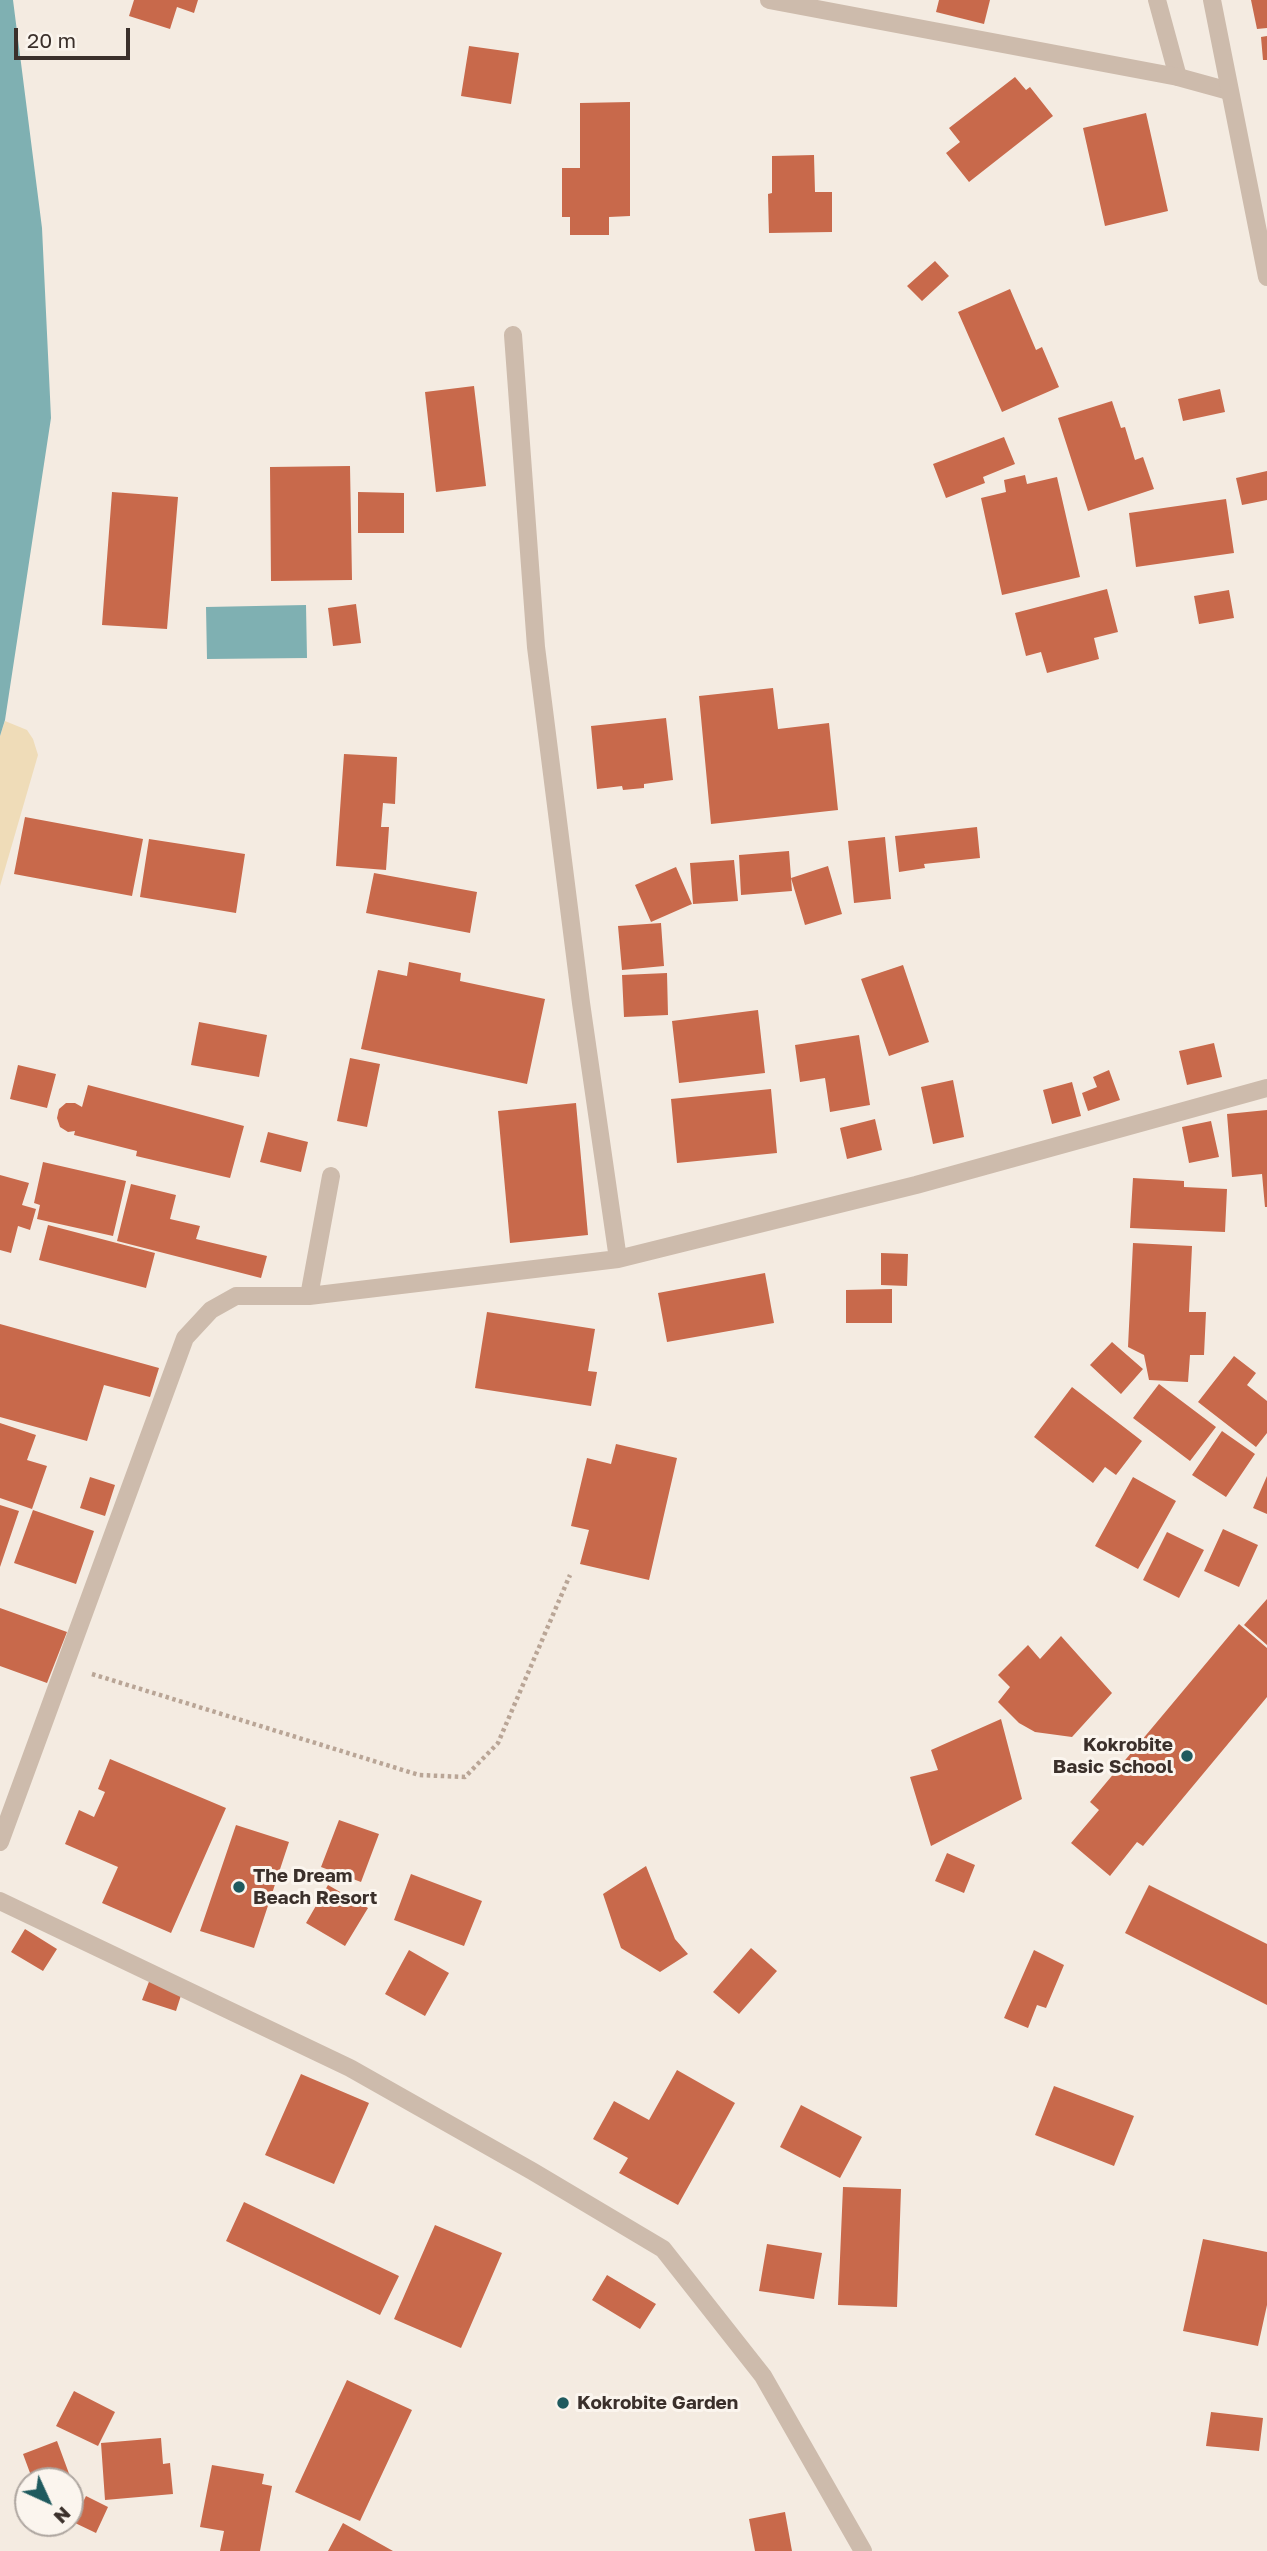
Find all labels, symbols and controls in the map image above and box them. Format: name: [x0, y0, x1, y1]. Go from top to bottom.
scale bar: [18, 14, 133, 58]
text: 20 m: [27, 27, 76, 53]
place label: Kokrobite Basic School: [1053, 1734, 1173, 1778]
marker: Kokrobite Basic School: [1179, 1748, 1195, 1764]
place label: The Dream Beach Resort: [253, 1865, 377, 1909]
marker: The Dream Beach Resort: [231, 1879, 247, 1895]
place label: Kokrobite Garden: [577, 2392, 738, 2414]
marker: Kokrobite Garden: [555, 2395, 571, 2411]
north arrow: [14, 2467, 84, 2537]
text: N: [50, 2503, 76, 2529]

